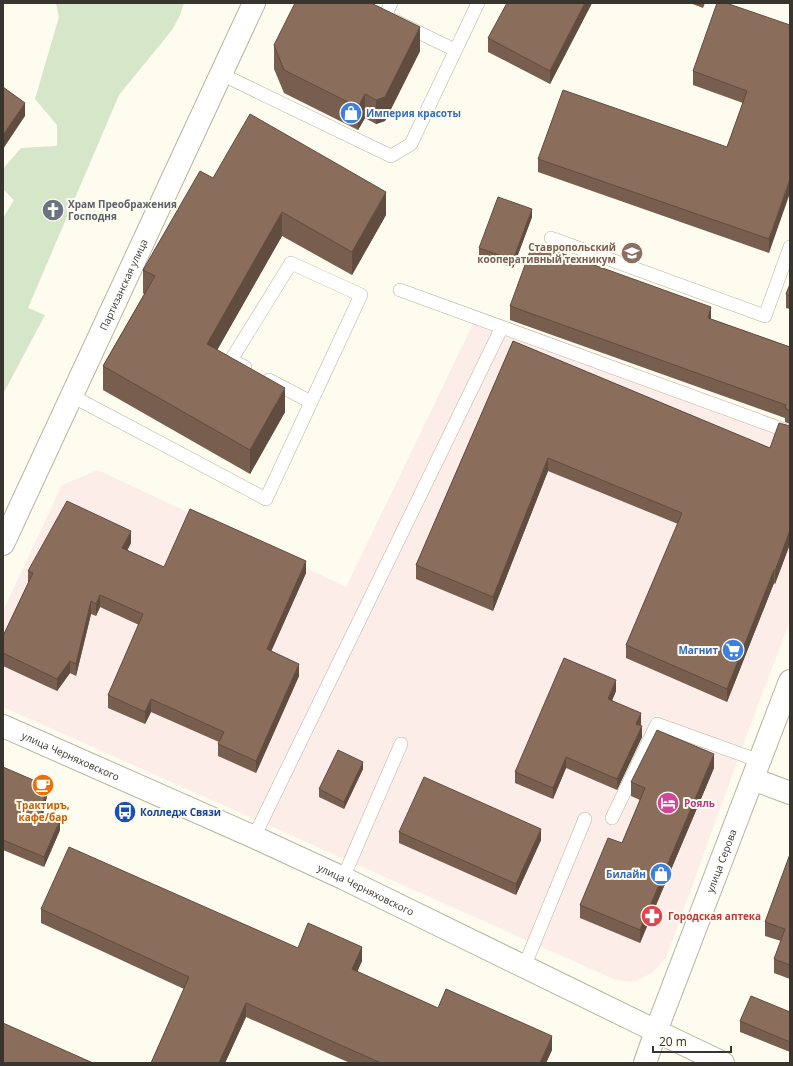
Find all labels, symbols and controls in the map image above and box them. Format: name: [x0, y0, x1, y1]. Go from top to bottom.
shop icon: Империя красоты: [338, 100, 364, 126]
place label: Империя красоты: [366, 106, 461, 120]
church icon: Храм Преображения Господня: [40, 197, 66, 223]
place label: Храм Преображения Господня: [68, 197, 177, 223]
street label: Партизанская улица: [96, 237, 151, 333]
place label: Ставропольский кооперативный техникум: [477, 240, 616, 266]
school or university icon: Ставропольский кооперативный техникум: [619, 240, 645, 266]
supermarket icon: Магнит: [720, 637, 746, 663]
place label: Магнит: [678, 643, 718, 657]
street label: улица Черняховского: [20, 728, 122, 784]
cafe icon: Трактиръ, кафе/бар: [30, 772, 56, 798]
hotel icon: Рояль: [655, 790, 681, 816]
place label: Рояль: [684, 796, 715, 810]
place label: Трактиръ, кафе/бар: [16, 798, 70, 824]
bus stop icon: Колледж Связи: [112, 799, 138, 825]
place label: Колледж Связи: [140, 805, 221, 819]
street label: улица Серова: [703, 827, 740, 895]
street label: улица Черняховского: [315, 860, 416, 919]
shop icon: Билайн: [648, 861, 674, 887]
place label: Билайн: [606, 867, 646, 881]
pharmacy icon: Городская аптека: [639, 903, 665, 929]
place label: Городская аптека: [668, 909, 761, 923]
scale bar: [653, 1028, 731, 1054]
text: 20 m: [659, 1033, 687, 1050]

